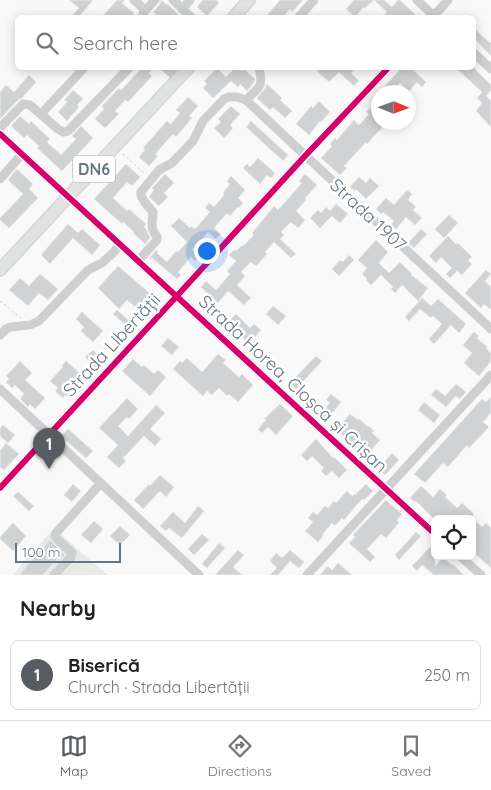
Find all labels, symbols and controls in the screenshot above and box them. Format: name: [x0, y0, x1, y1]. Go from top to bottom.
search box: [15, 15, 476, 70]
icon: search: [33, 29, 61, 57]
text: Search here: [73, 31, 178, 55]
north arrow: [371, 85, 416, 130]
road number: DN6: [73, 156, 115, 182]
street label: Strada 1907: [325, 173, 411, 256]
your location: [194, 238, 220, 264]
street label: Strada Libertății: [58, 288, 165, 401]
street label: Strada Horea, Cloşca şi Crişan: [194, 290, 393, 477]
pin: 1: [33, 428, 65, 469]
map controls: [431, 515, 476, 560]
button: locate: [431, 515, 476, 560]
scale bar: [15, 540, 121, 563]
text: 100 m: [22, 543, 60, 561]
text: Nearby: [20, 595, 96, 621]
text: Biserică: [68, 653, 140, 677]
text: 1: [34, 665, 40, 685]
text: 250 m: [424, 665, 470, 685]
text: Church · Strada Libertății: [68, 677, 250, 697]
tab: Map: [60, 732, 88, 780]
tab: Directions: [208, 732, 272, 780]
tab: Saved: [391, 732, 431, 780]

